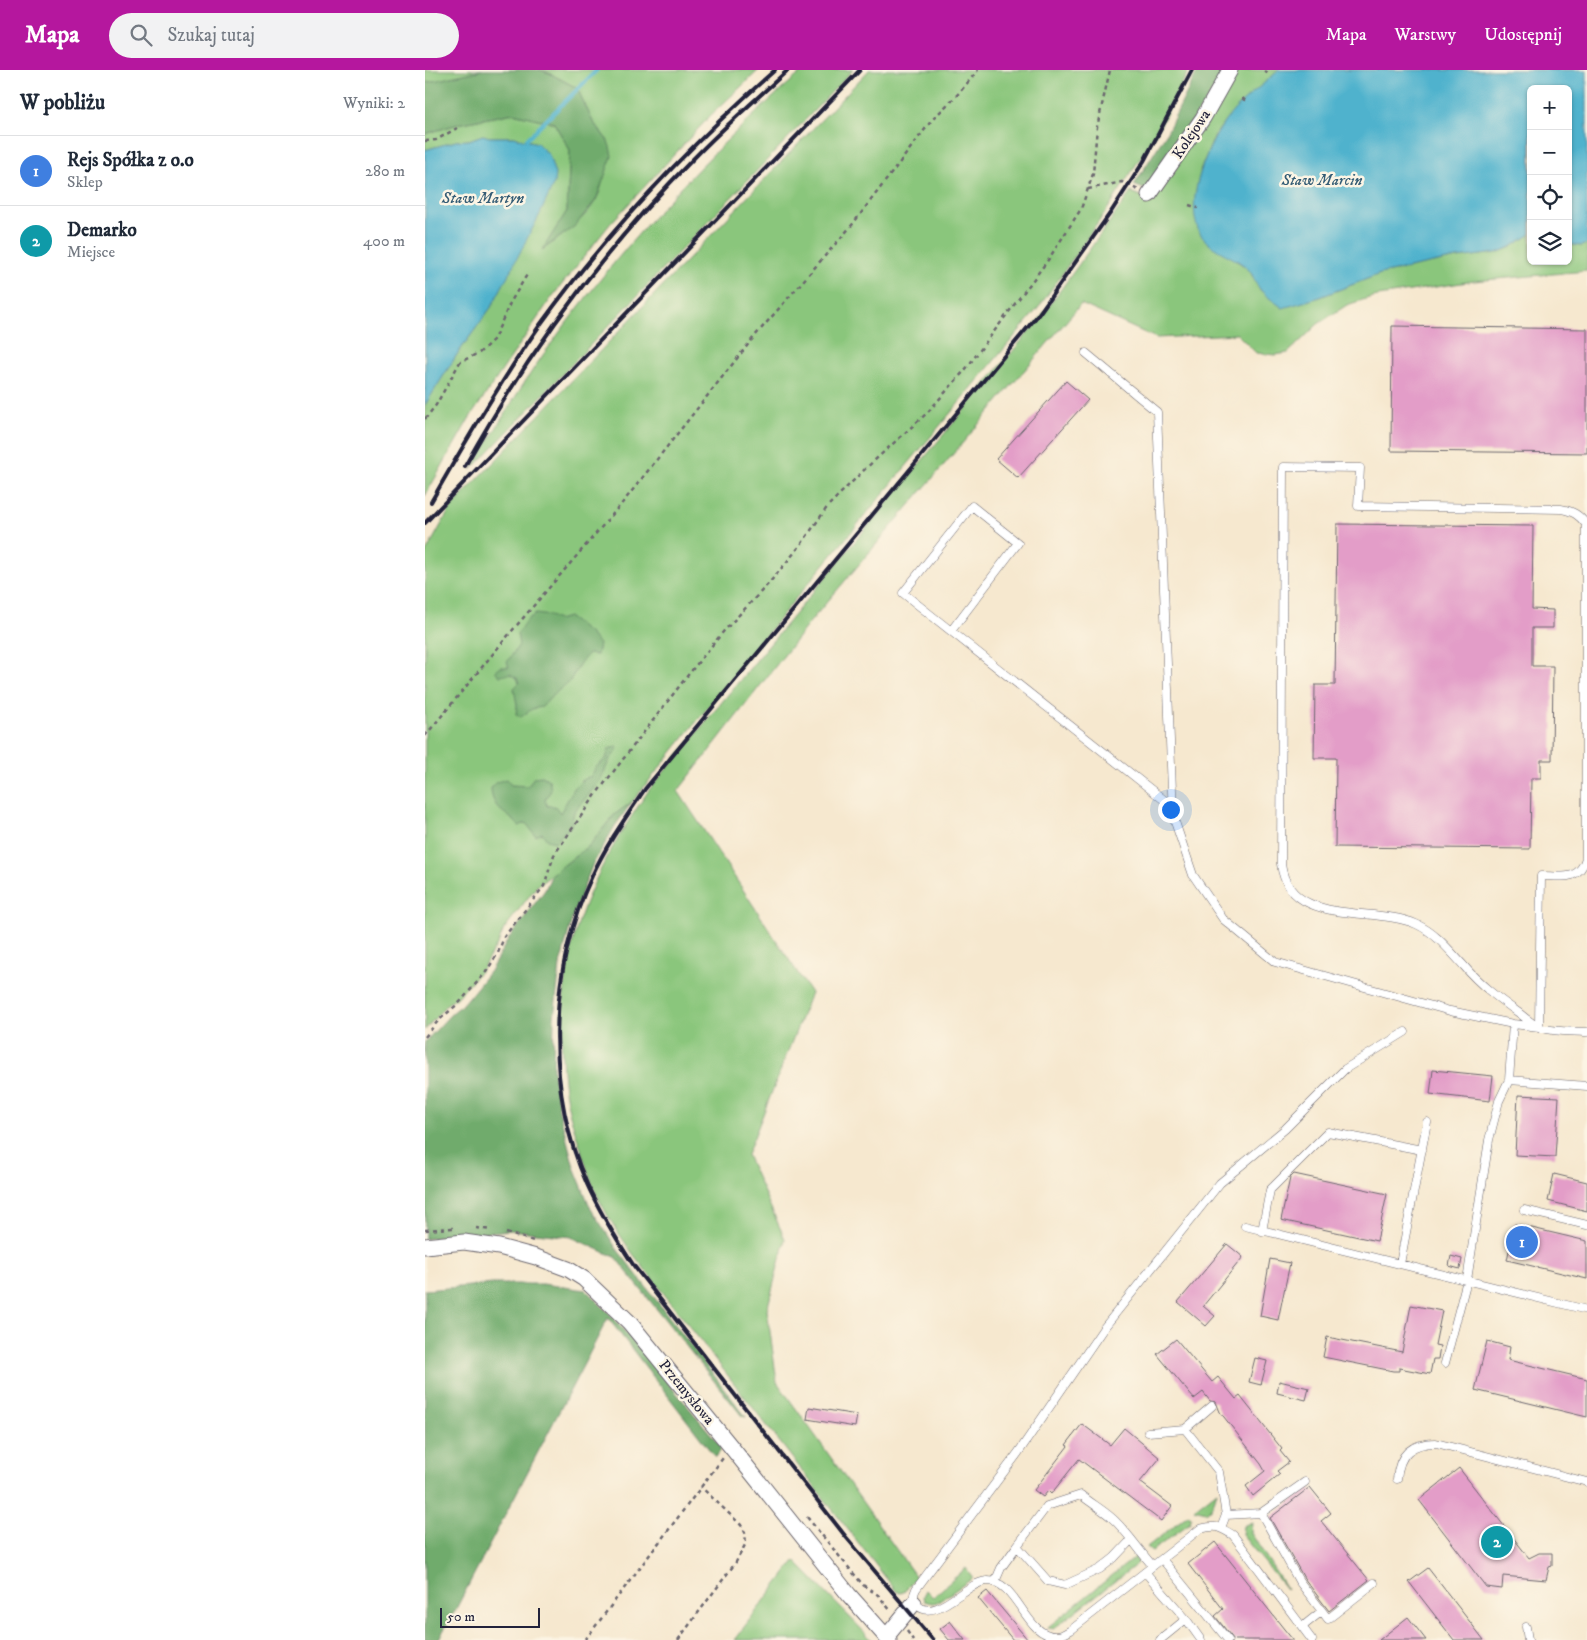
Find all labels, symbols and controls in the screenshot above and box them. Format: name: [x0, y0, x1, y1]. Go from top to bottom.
search box: [109, 13, 459, 58]
text: Mapa: [25, 20, 79, 50]
icon: search: [127, 21, 155, 49]
text: Szukaj tutaj: [167, 24, 255, 47]
text: Mapa: [1326, 24, 1367, 46]
text: Warstwy: [1395, 24, 1456, 46]
text: Udostępnij: [1484, 24, 1562, 46]
map controls: [1527, 85, 1572, 265]
button: +: [1527, 85, 1572, 130]
text: W pobliżu: [20, 90, 105, 116]
text: Wyniki: 2: [343, 93, 405, 113]
street label: Kolejowa: [1168, 106, 1215, 162]
button: −: [1527, 130, 1572, 175]
text: Rejs Spółka z o.o: [67, 149, 194, 172]
text: 1: [33, 161, 39, 181]
text: 280 m: [365, 161, 405, 181]
water label: Staw Marcin: [1281, 170, 1362, 190]
text: Sklep: [67, 172, 103, 192]
button: locate: [1527, 175, 1572, 220]
water label: Staw Martyn: [441, 188, 524, 208]
text: Demarko: [67, 219, 137, 242]
button: layers: [1527, 220, 1572, 265]
text: 2: [32, 231, 40, 251]
text: 400 m: [363, 231, 405, 251]
text: Miejsce: [67, 242, 115, 262]
your location: [1158, 797, 1184, 823]
pin: 1: [1506, 1223, 1538, 1261]
street label: Przemysłowa: [655, 1356, 719, 1429]
pin: 2: [1481, 1523, 1513, 1561]
scale bar: [440, 1605, 540, 1628]
text: 50 m: [447, 1608, 475, 1626]

